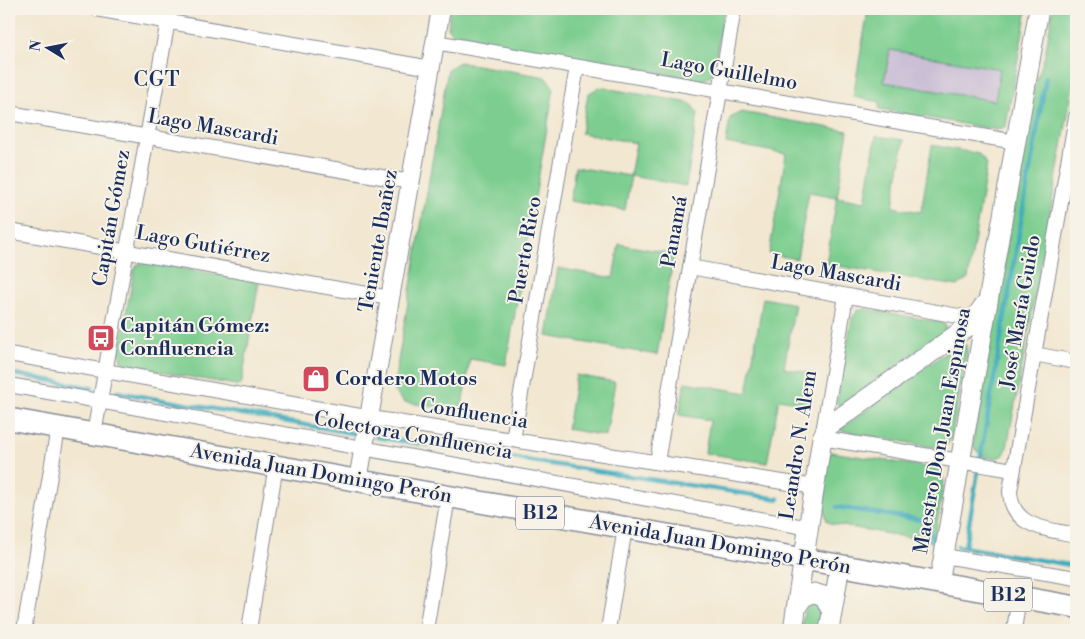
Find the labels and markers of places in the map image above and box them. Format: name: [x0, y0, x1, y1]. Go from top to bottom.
place label: Capitán Gómez: Confluencia: [120, 314, 270, 362]
bus stop icon: Capitán Gómez: Confluencia: [86, 323, 116, 353]
shop icon: Cordero Motos: [301, 364, 331, 394]
place label: Cordero Motos: [335, 367, 477, 392]

